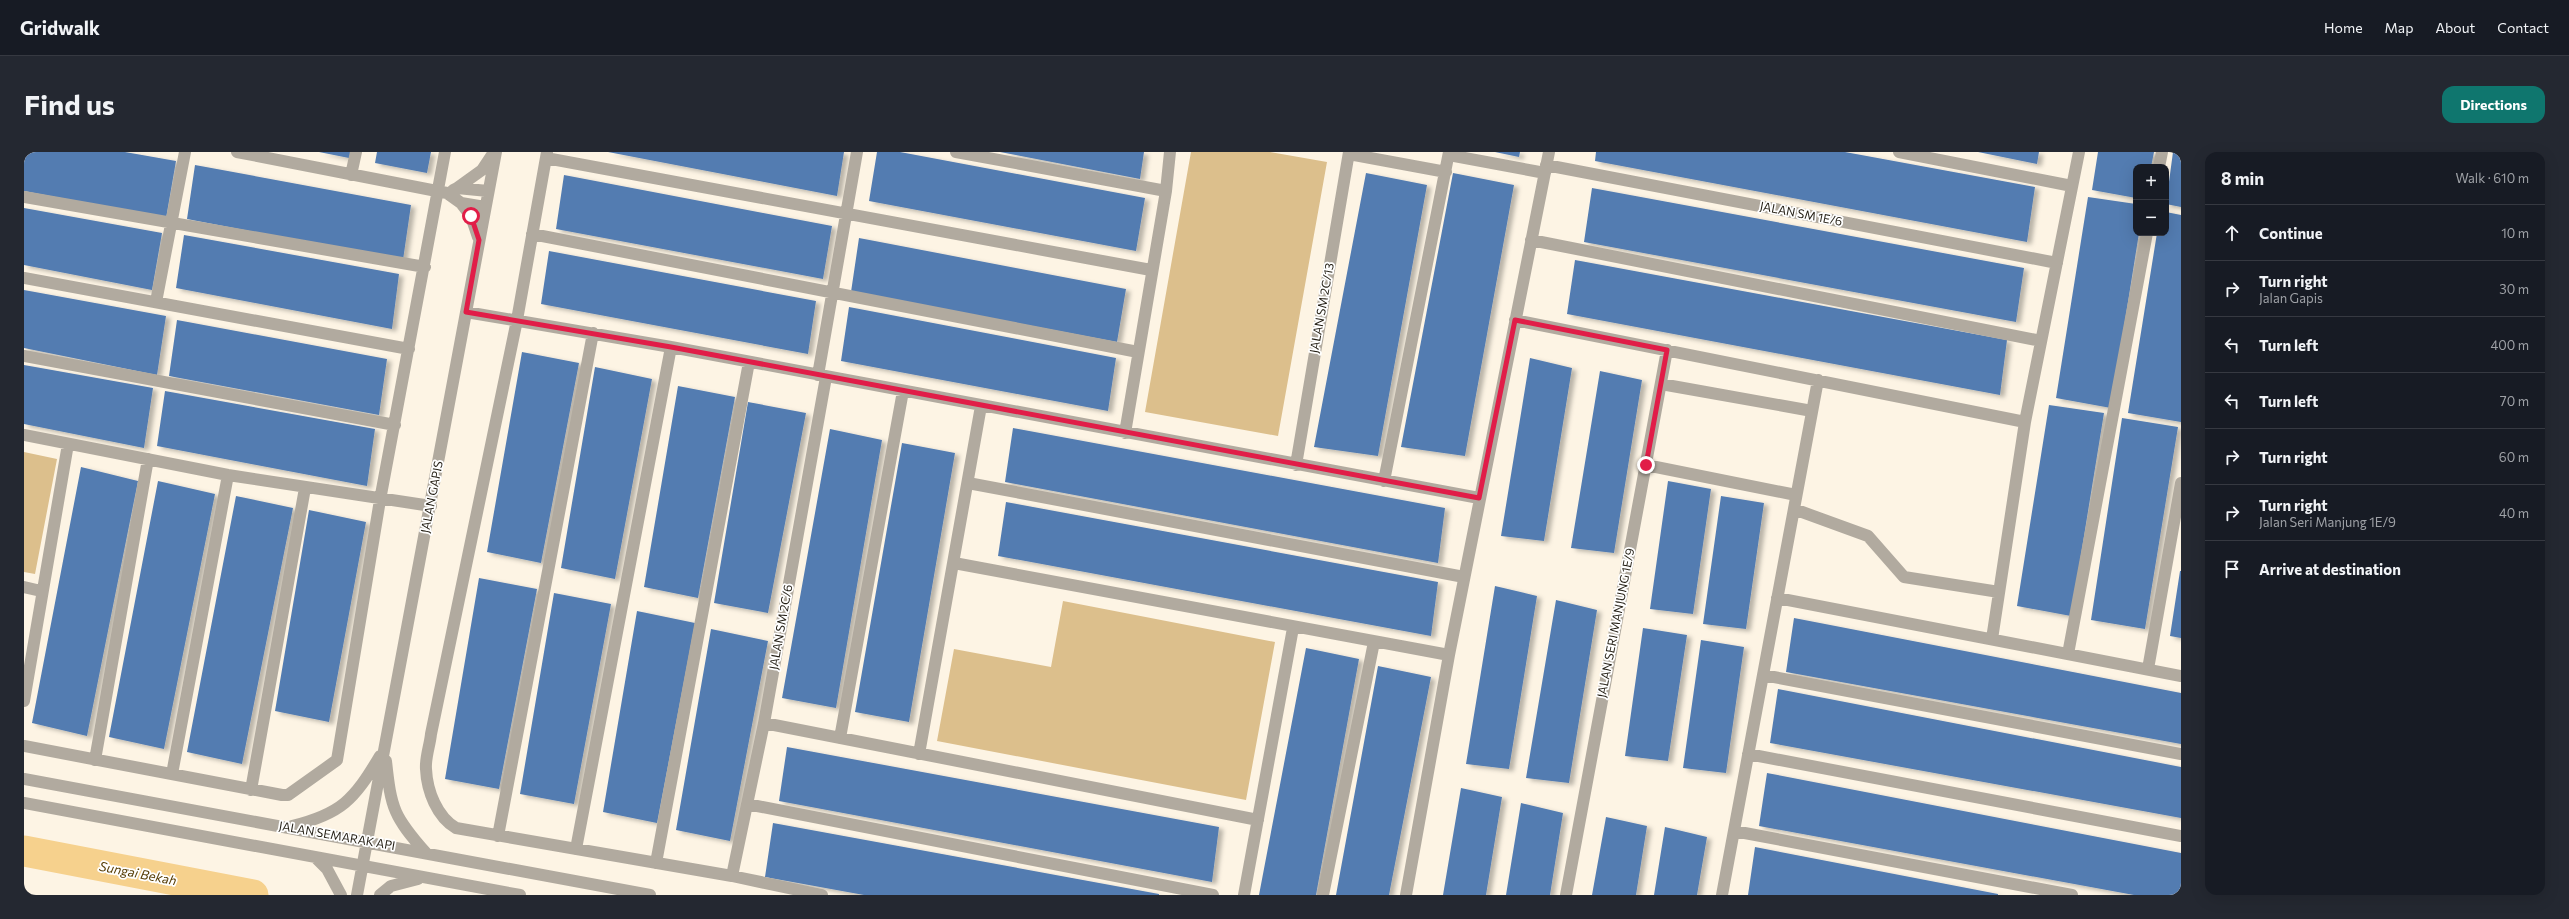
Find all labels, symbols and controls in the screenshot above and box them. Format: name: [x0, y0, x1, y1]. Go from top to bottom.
text: Gridwalk: [20, 16, 100, 39]
text: Home: [2324, 19, 2363, 36]
text: Map: [2385, 19, 2413, 36]
text: About: [2435, 19, 2475, 36]
text: Contact: [2497, 19, 2549, 36]
button: Directions: [2442, 86, 2545, 123]
text: Find us: [24, 87, 115, 121]
map controls: [2133, 164, 2169, 236]
button: +: [2133, 164, 2169, 200]
text: 8 min: [2221, 168, 2264, 189]
text: Walk · 610 m: [2455, 170, 2529, 186]
street label: JALAN SM 1E/6: [1759, 198, 1844, 229]
button: −: [2133, 200, 2169, 236]
route start: [462, 207, 480, 225]
icon: ahead: [2221, 222, 2243, 244]
text: Continue: [2259, 224, 2323, 242]
text: 10 m: [2501, 225, 2529, 241]
street label: JALAN SM 2C/13: [1306, 262, 1337, 354]
text: Turn right: [2259, 272, 2328, 290]
icon: right: [2221, 278, 2243, 300]
text: 30 m: [2499, 281, 2529, 297]
text: Jalan Gapis: [2259, 290, 2323, 306]
icon: left: [2221, 334, 2243, 356]
text: Turn left: [2259, 336, 2318, 354]
text: 400 m: [2490, 337, 2529, 353]
icon: left: [2221, 390, 2243, 412]
text: Turn left: [2259, 392, 2318, 410]
text: 70 m: [2500, 393, 2529, 409]
icon: right: [2221, 446, 2243, 468]
text: Turn right: [2259, 448, 2328, 466]
text: 60 m: [2499, 449, 2529, 465]
route end: [1637, 456, 1655, 474]
street label: JALAN GAPIS: [417, 460, 446, 534]
text: Turn right: [2259, 496, 2328, 514]
icon: right: [2221, 502, 2243, 524]
text: 40 m: [2499, 505, 2529, 521]
text: Jalan Seri Manjung 1E/9: [2259, 514, 2396, 530]
street label: JALAN SERI MANJUNG 1E/9: [1594, 547, 1637, 699]
icon: arrive: [2221, 558, 2243, 580]
text: Arrive at destination: [2259, 560, 2401, 578]
street label: JALAN SM 2C/6: [766, 583, 795, 671]
street label: JALAN SEMARAK API: [278, 818, 397, 853]
water label: Sungai Bekah: [98, 858, 178, 888]

